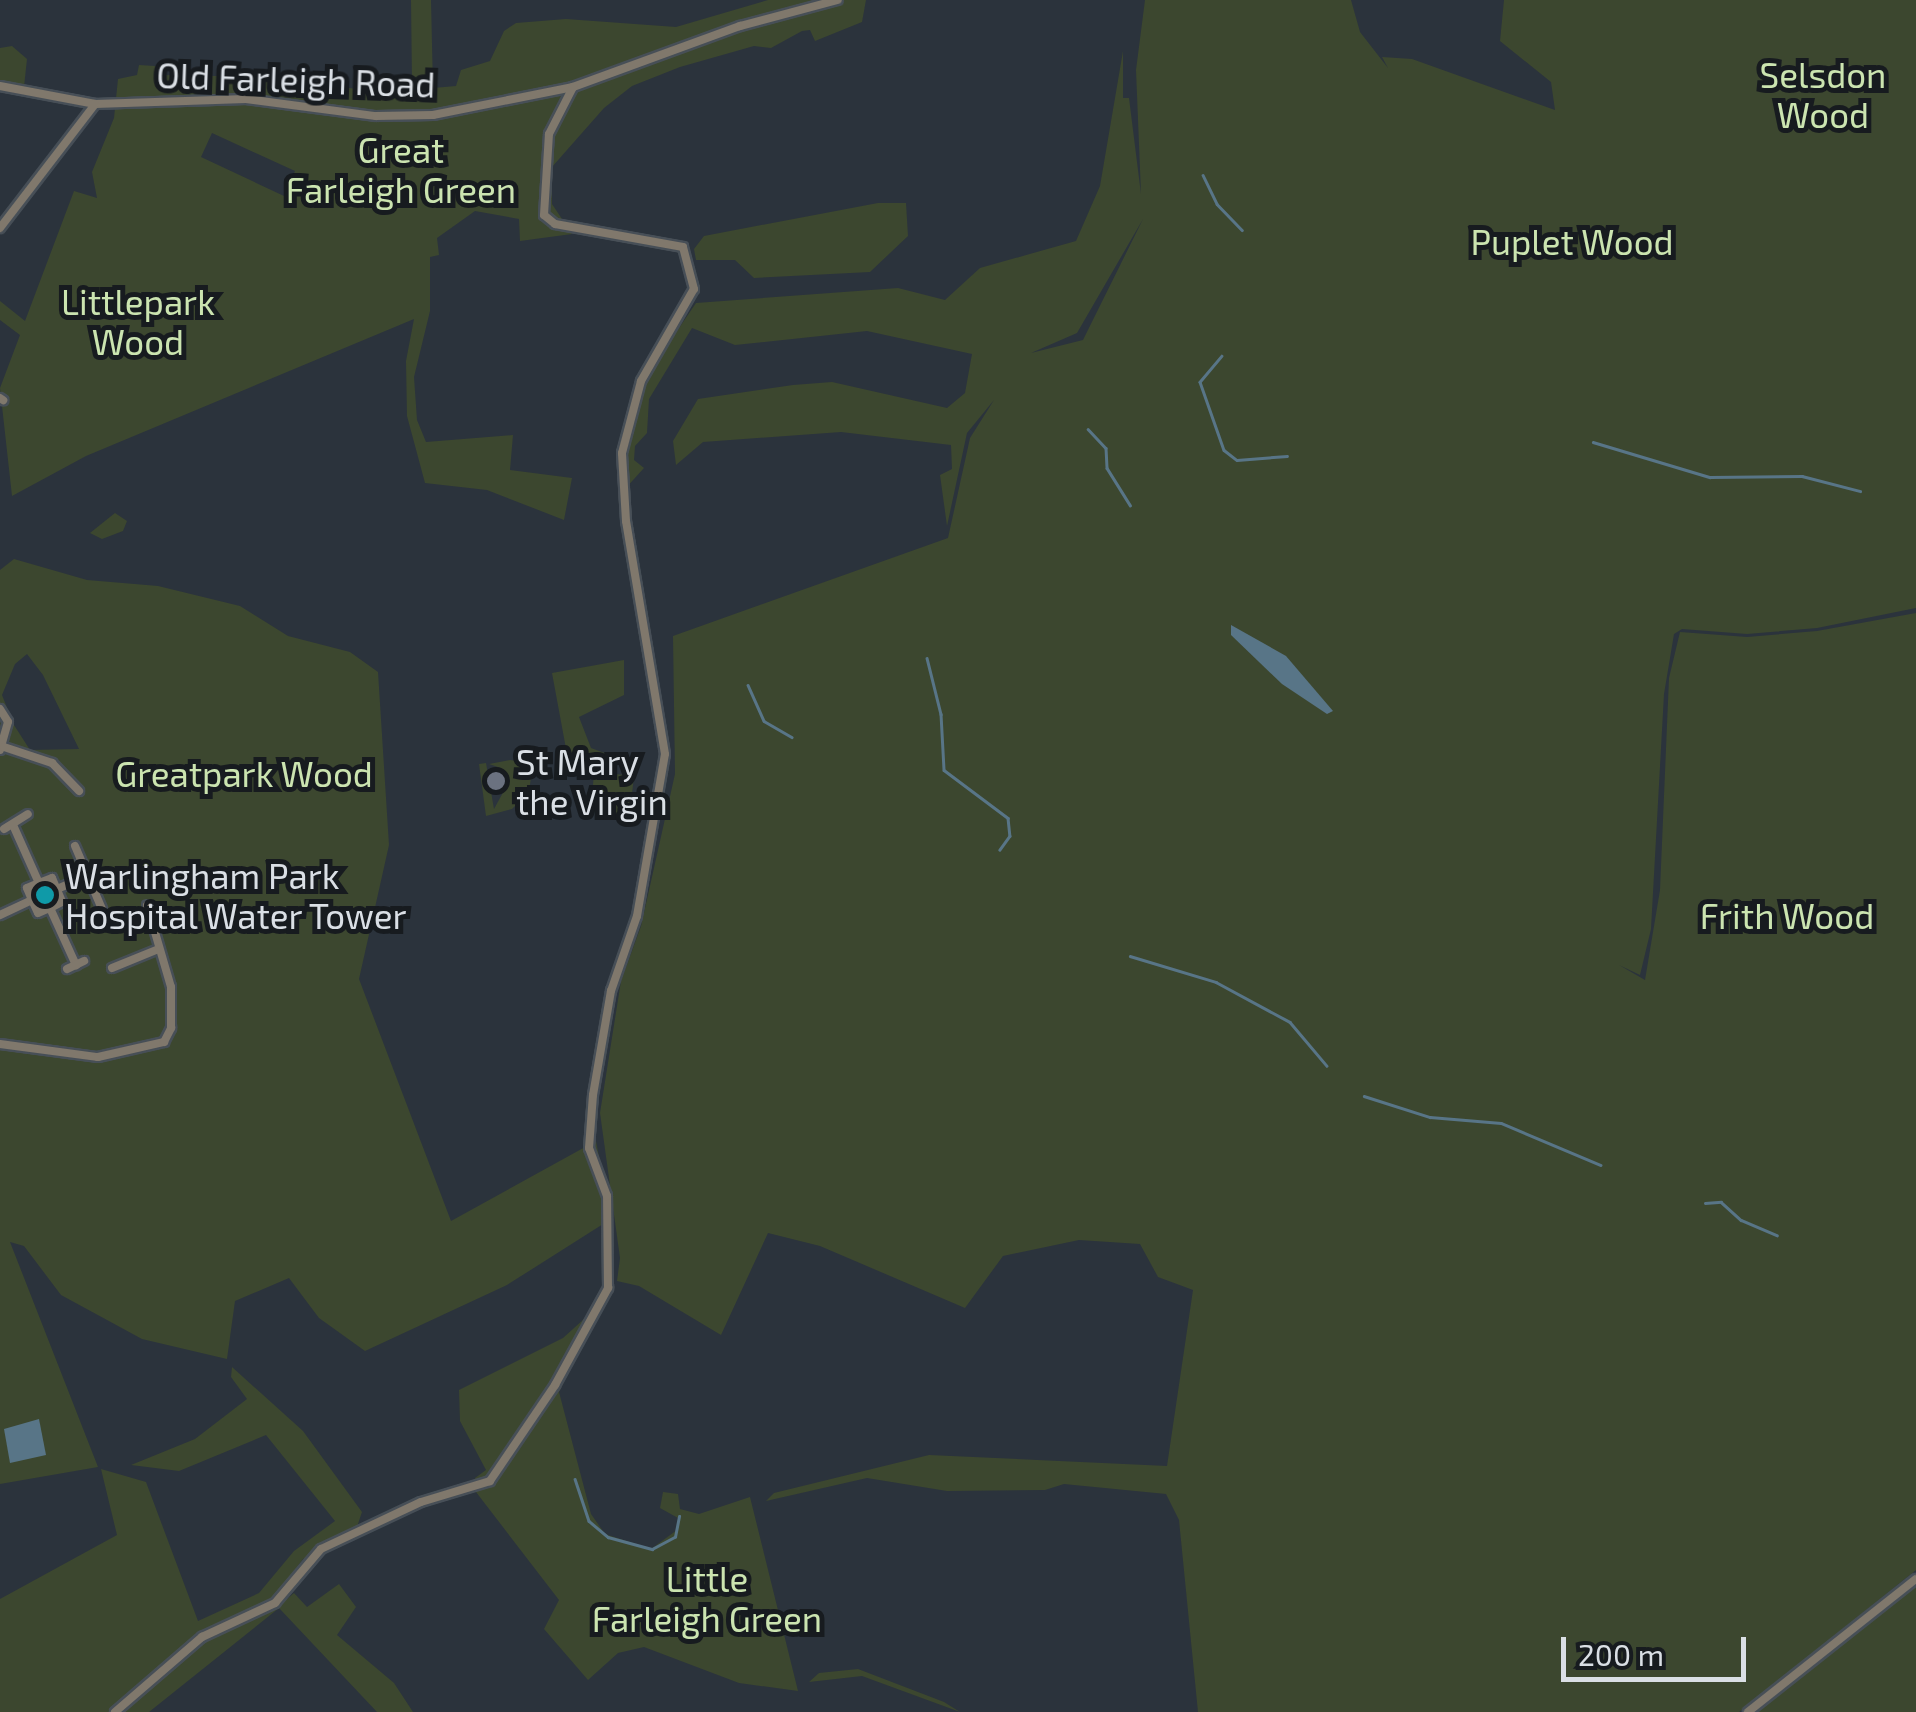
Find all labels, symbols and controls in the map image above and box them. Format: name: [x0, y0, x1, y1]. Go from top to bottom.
street label: Old Farleigh Road: [156, 53, 436, 105]
park label: Selsdon Wood: [1760, 53, 1886, 135]
park label: Great Farleigh Green: [286, 128, 516, 210]
park label: Puplet Wood: [1470, 220, 1674, 262]
park label: Littlepark Wood: [61, 280, 215, 362]
place label: St Mary the Virgin: [516, 740, 669, 822]
park label: Greatpark Wood: [115, 752, 373, 794]
marker: St Mary the Virgin: [485, 770, 507, 792]
place label: Warlingham Park Hospital Water Tower: [65, 854, 409, 936]
marker: Warlingham Park Hospital Water Tower: [34, 884, 56, 906]
park label: Frith Wood: [1700, 894, 1874, 936]
park label: Little Farleigh Green: [592, 1557, 822, 1639]
scale bar: [1566, 1617, 1751, 1679]
text: 200 m: [1578, 1636, 1664, 1672]

